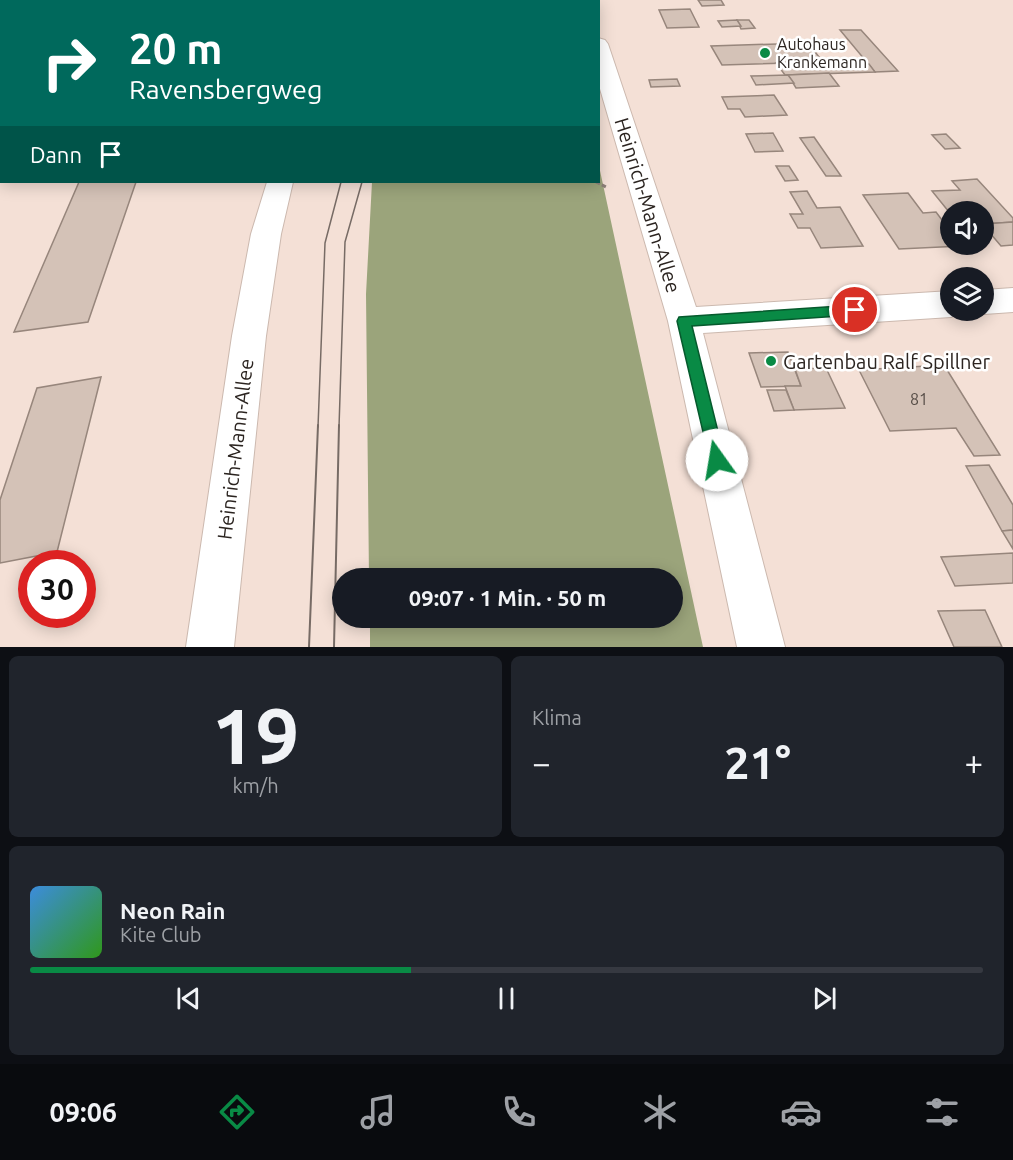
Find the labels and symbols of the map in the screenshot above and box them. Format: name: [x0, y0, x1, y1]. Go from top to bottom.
place label: Autohaus Krankemann: [777, 35, 867, 71]
marker: Autohaus Krankemann: [758, 46, 772, 60]
street label: Heinrich-Mann-Allee: [610, 115, 686, 295]
pin: [829, 284, 880, 335]
place label: Gartenbau Ralf Spillner: [783, 350, 990, 373]
marker: Gartenbau Ralf Spillner: [764, 354, 778, 368]
street label: Heinrich-Mann-Allee: [212, 357, 258, 541]
house number: 81: [910, 390, 928, 408]
position arrow: [685, 428, 749, 492]
speed limit sign: 30: [18, 550, 96, 628]

